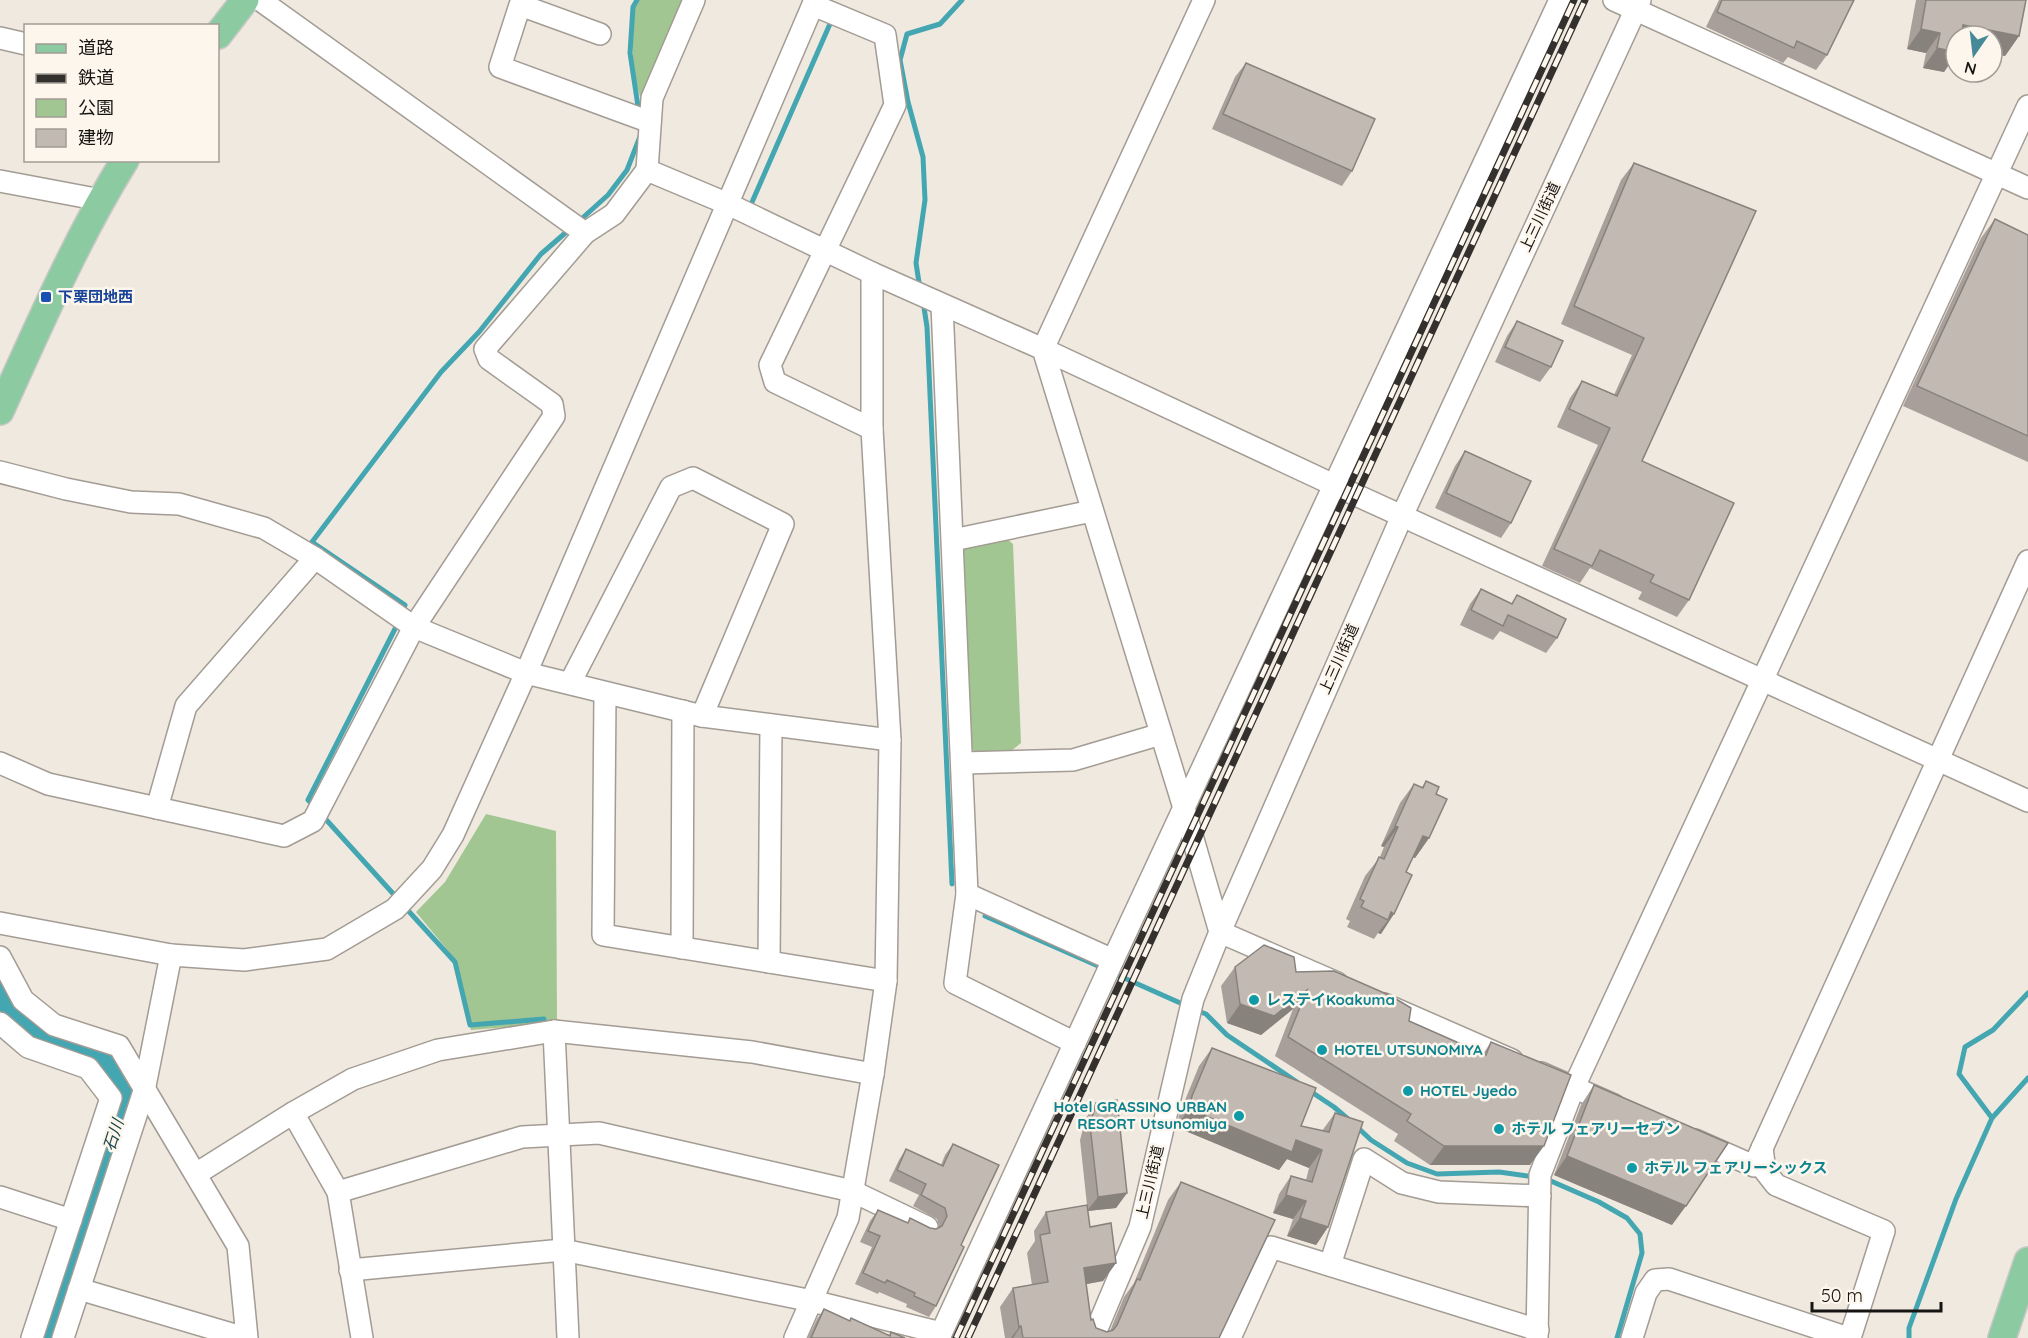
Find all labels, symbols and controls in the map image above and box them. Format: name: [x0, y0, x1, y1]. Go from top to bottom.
legend: [24, 24, 219, 162]
north arrow: [1944, 24, 2004, 84]
text: 道路: [78, 36, 114, 59]
text: N: [1962, 57, 1978, 80]
text: 鉄道: [78, 66, 114, 89]
text: 公園: [78, 96, 114, 119]
text: 建物: [78, 126, 114, 149]
street label: 上三川街道: [1515, 179, 1564, 255]
place label: 下栗団地西: [58, 287, 133, 306]
marker: 下栗団地西: [39, 290, 53, 304]
street label: 上三川街道: [1315, 621, 1362, 697]
place label: レステイKoakuma: [1266, 990, 1395, 1009]
marker: レステイKoakuma: [1247, 993, 1261, 1007]
place label: HOTEL UTSUNOMIYA: [1334, 1040, 1483, 1059]
marker: HOTEL UTSUNOMIYA: [1315, 1043, 1329, 1057]
place label: HOTEL Jyedo: [1420, 1081, 1517, 1100]
marker: HOTEL Jyedo: [1401, 1084, 1415, 1098]
place label: Hotel GRASSINO URBAN RESORT Utsunomiya: [1053, 1097, 1227, 1133]
marker: Hotel GRASSINO URBAN RESORT Utsunomiya: [1232, 1109, 1246, 1123]
water label: 石川: [99, 1115, 128, 1153]
place label: ホテル フェアリーセブン: [1511, 1119, 1680, 1138]
marker: ホテル フェアリーセブン: [1492, 1122, 1506, 1136]
street label: 上三川街道: [1132, 1143, 1167, 1221]
place label: ホテル フェアリーシックス: [1644, 1158, 1827, 1177]
marker: ホテル フェアリーシックス: [1625, 1161, 1639, 1175]
scale bar: [1812, 1275, 1941, 1313]
text: 50 m: [1821, 1284, 1863, 1307]

